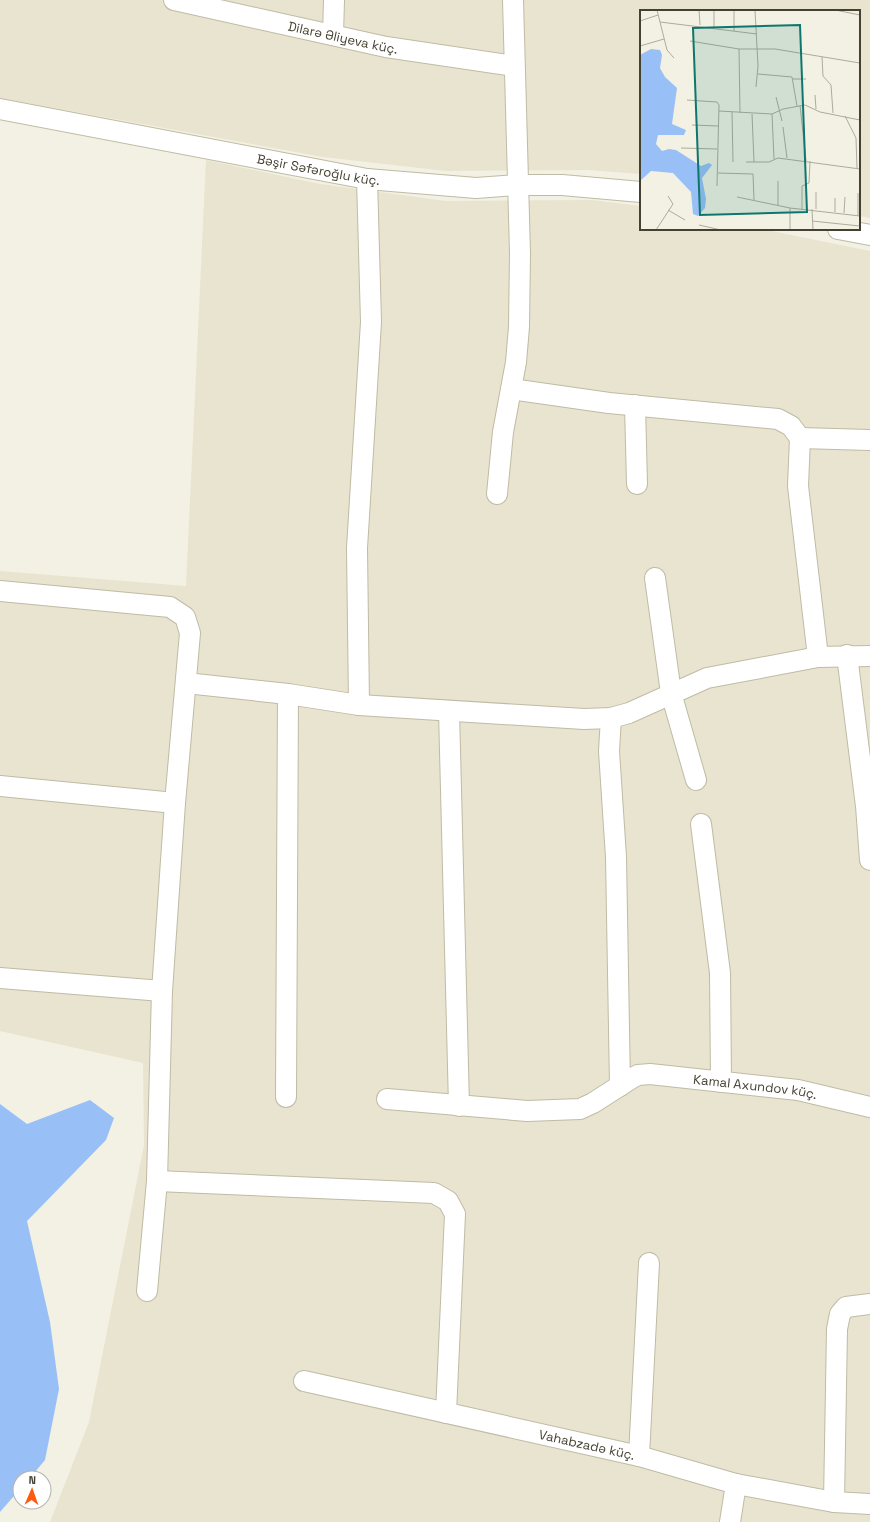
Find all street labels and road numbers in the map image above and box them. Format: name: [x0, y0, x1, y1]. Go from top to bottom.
street label: Dilarə Əliyeva küç.: [286, 17, 399, 57]
street label: Bəşir Səfəroğlu küç.: [255, 150, 380, 189]
street label: Kamal Axundov küç.: [692, 1070, 819, 1103]
street label: Vahabzadə küç.: [537, 1425, 637, 1463]

